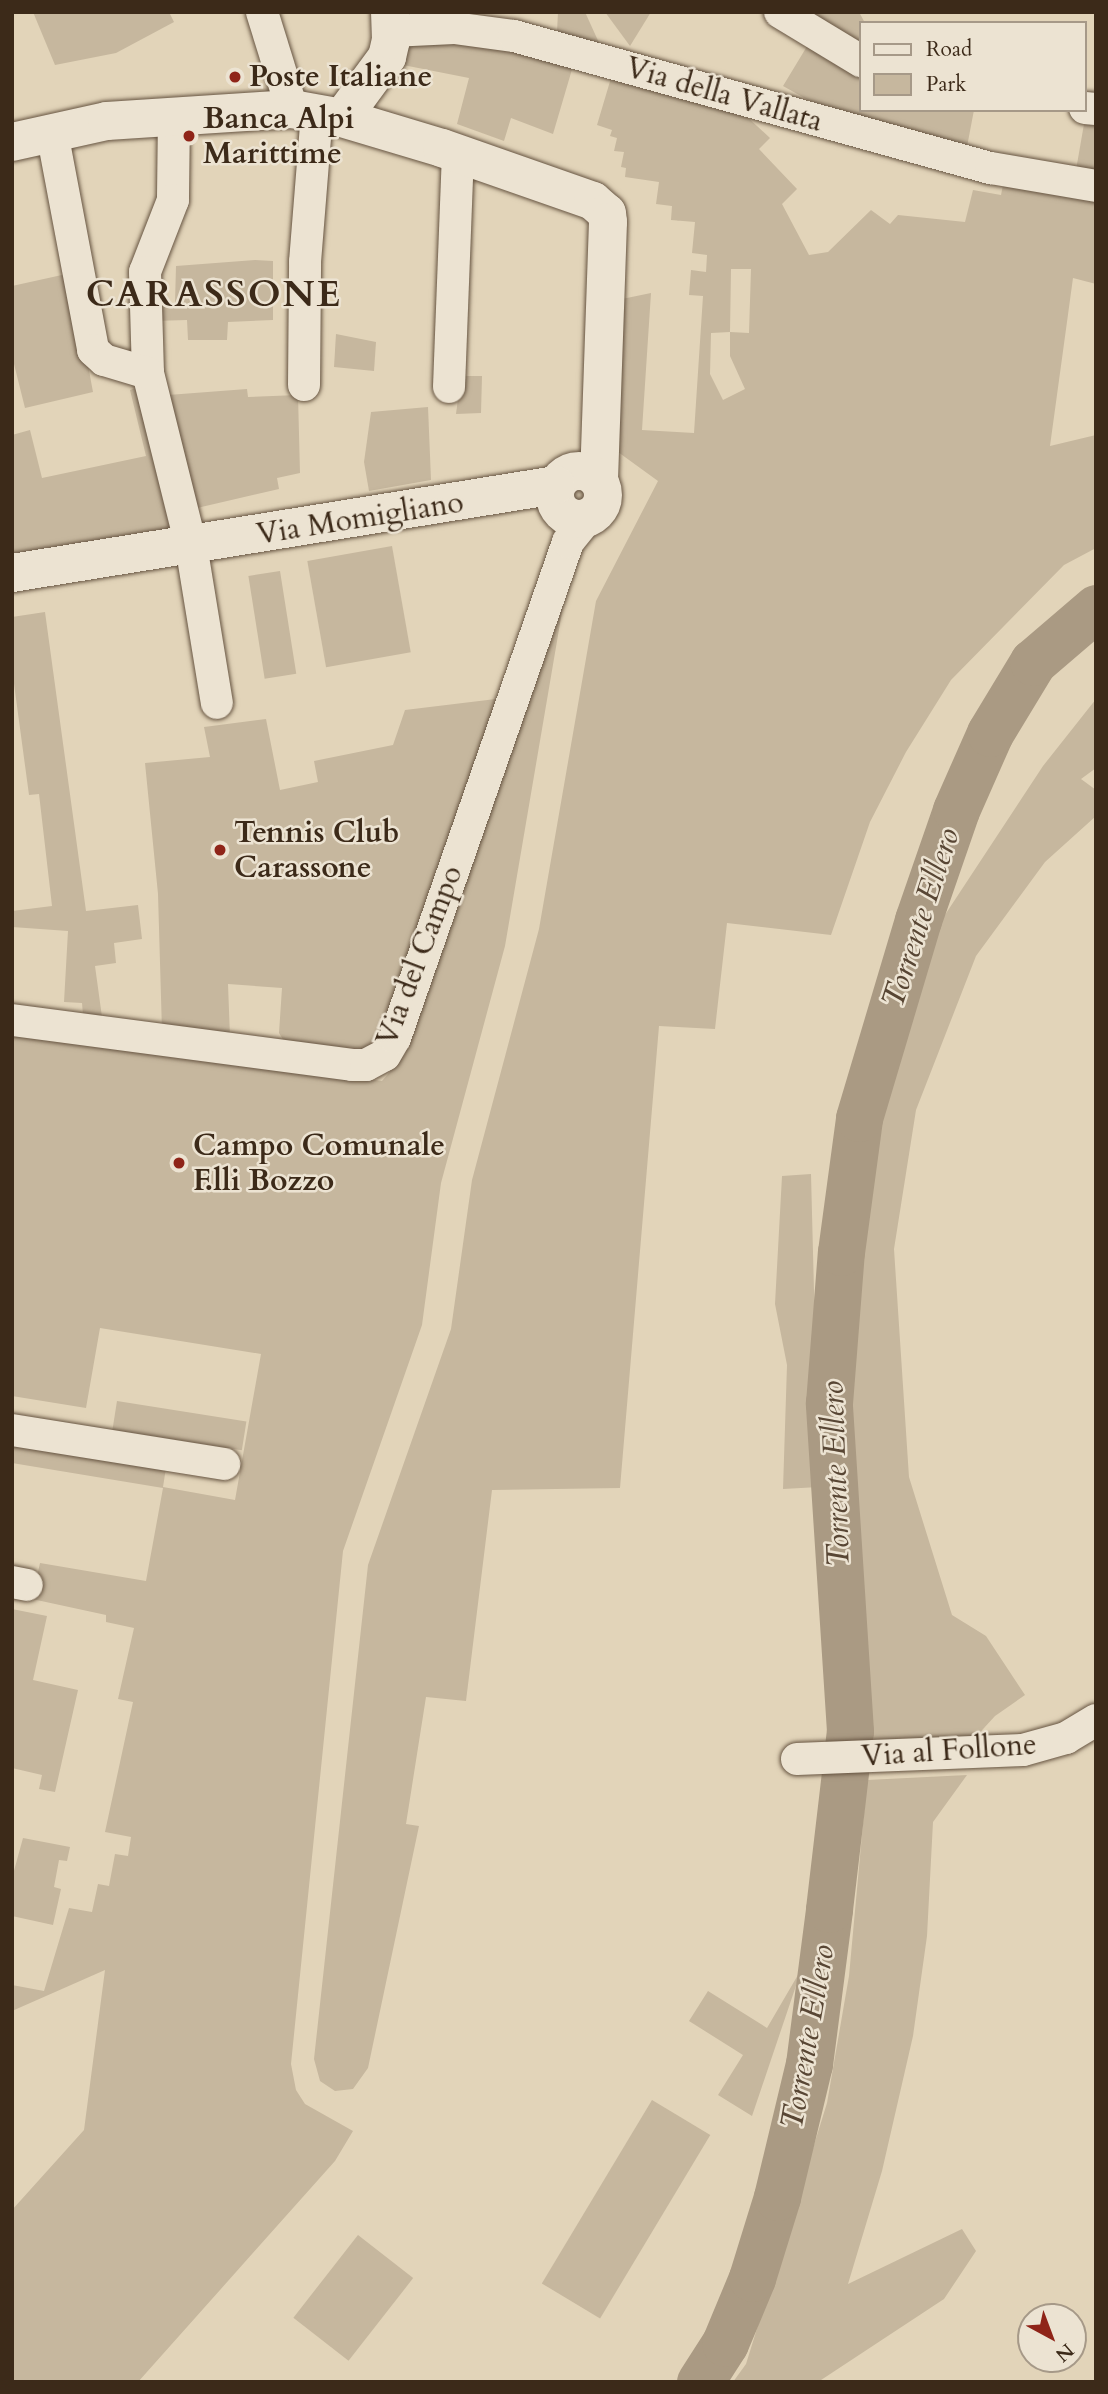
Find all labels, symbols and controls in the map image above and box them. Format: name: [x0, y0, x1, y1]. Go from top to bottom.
legend: [860, 21, 1087, 112]
text: Road: [926, 35, 972, 64]
street label: Via della Vallata: [621, 50, 827, 140]
place label: Poste Italiane: [249, 59, 432, 95]
marker: Poste Italiane: [227, 69, 243, 85]
text: Park: [926, 70, 966, 99]
place label: Banca Alpi Marittime: [203, 101, 354, 172]
marker: Banca Alpi Marittime: [181, 128, 197, 144]
district label: CARASSONE: [87, 272, 341, 316]
street label: Via Momigliano: [254, 485, 466, 553]
place label: Tennis Club Carassone: [234, 815, 400, 886]
water label: Torrente Ellero: [874, 823, 968, 1013]
marker: Tennis Club Carassone: [212, 842, 228, 858]
street label: Via del Campo: [369, 861, 471, 1051]
place label: Campo Comunale F.lli Bozzo: [193, 1128, 445, 1198]
marker: Campo Comunale F.lli Bozzo: [171, 1155, 187, 1171]
water label: Torrente Ellero: [814, 1380, 858, 1568]
street label: Via al Follone: [860, 1727, 1038, 1775]
water label: Torrente Ellero: [773, 1942, 843, 2132]
north arrow: [1017, 2303, 1087, 2373]
text: N: [1050, 2337, 1079, 2368]

